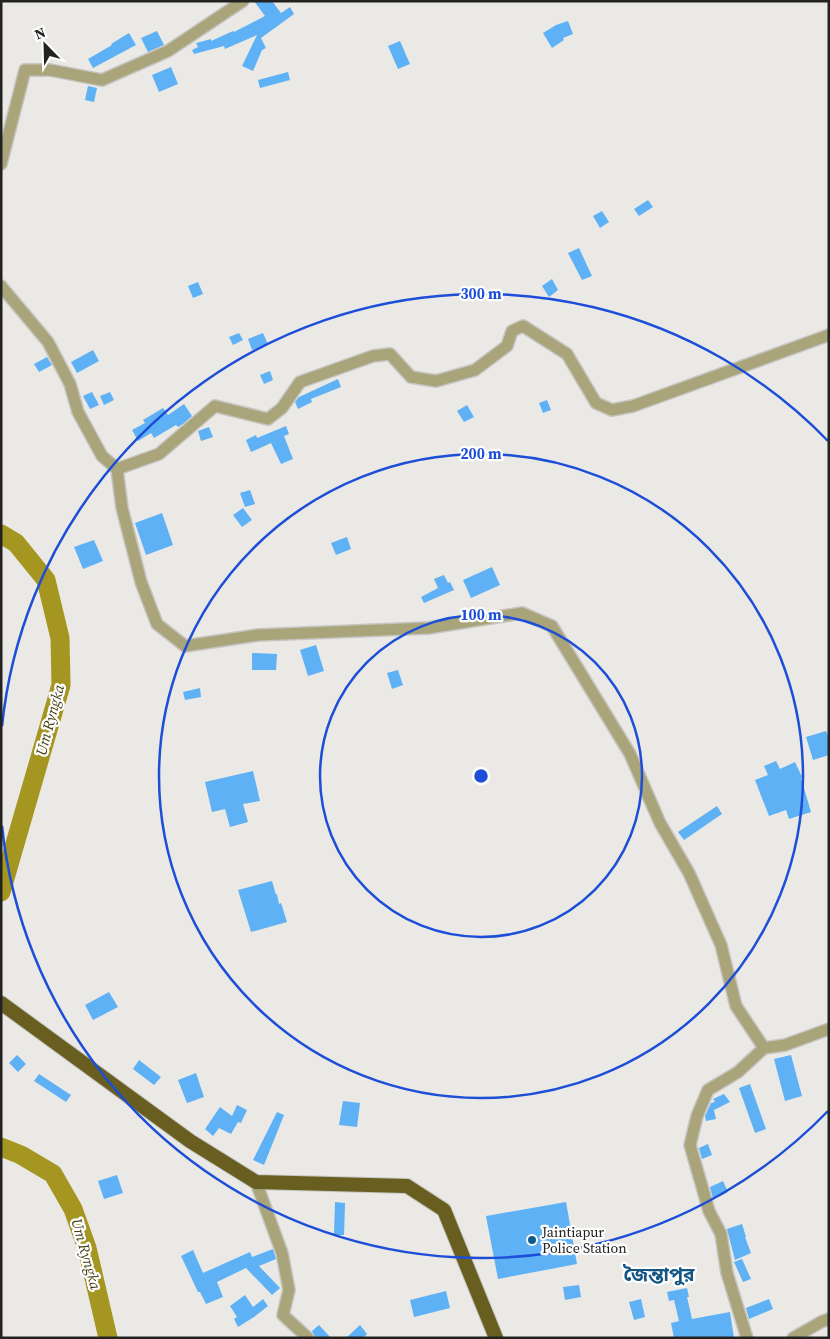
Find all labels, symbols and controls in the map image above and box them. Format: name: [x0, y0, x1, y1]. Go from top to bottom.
north arrow: [20, 20, 70, 70]
text: N: [31, 22, 49, 44]
text: 300 m: [460, 283, 502, 304]
text: 200 m: [460, 443, 502, 464]
text: 100 m: [460, 604, 502, 625]
water label: Um Ryngka: [30, 682, 69, 758]
centre of rings: [472, 767, 490, 785]
water label: Um Ryngka: [66, 1216, 107, 1292]
place label: Jaintiapur Police Station: [541, 1222, 627, 1258]
marker: Jaintiapur Police Station: [526, 1234, 538, 1246]
district label: জৈন্তাপুর: [623, 1261, 695, 1287]

